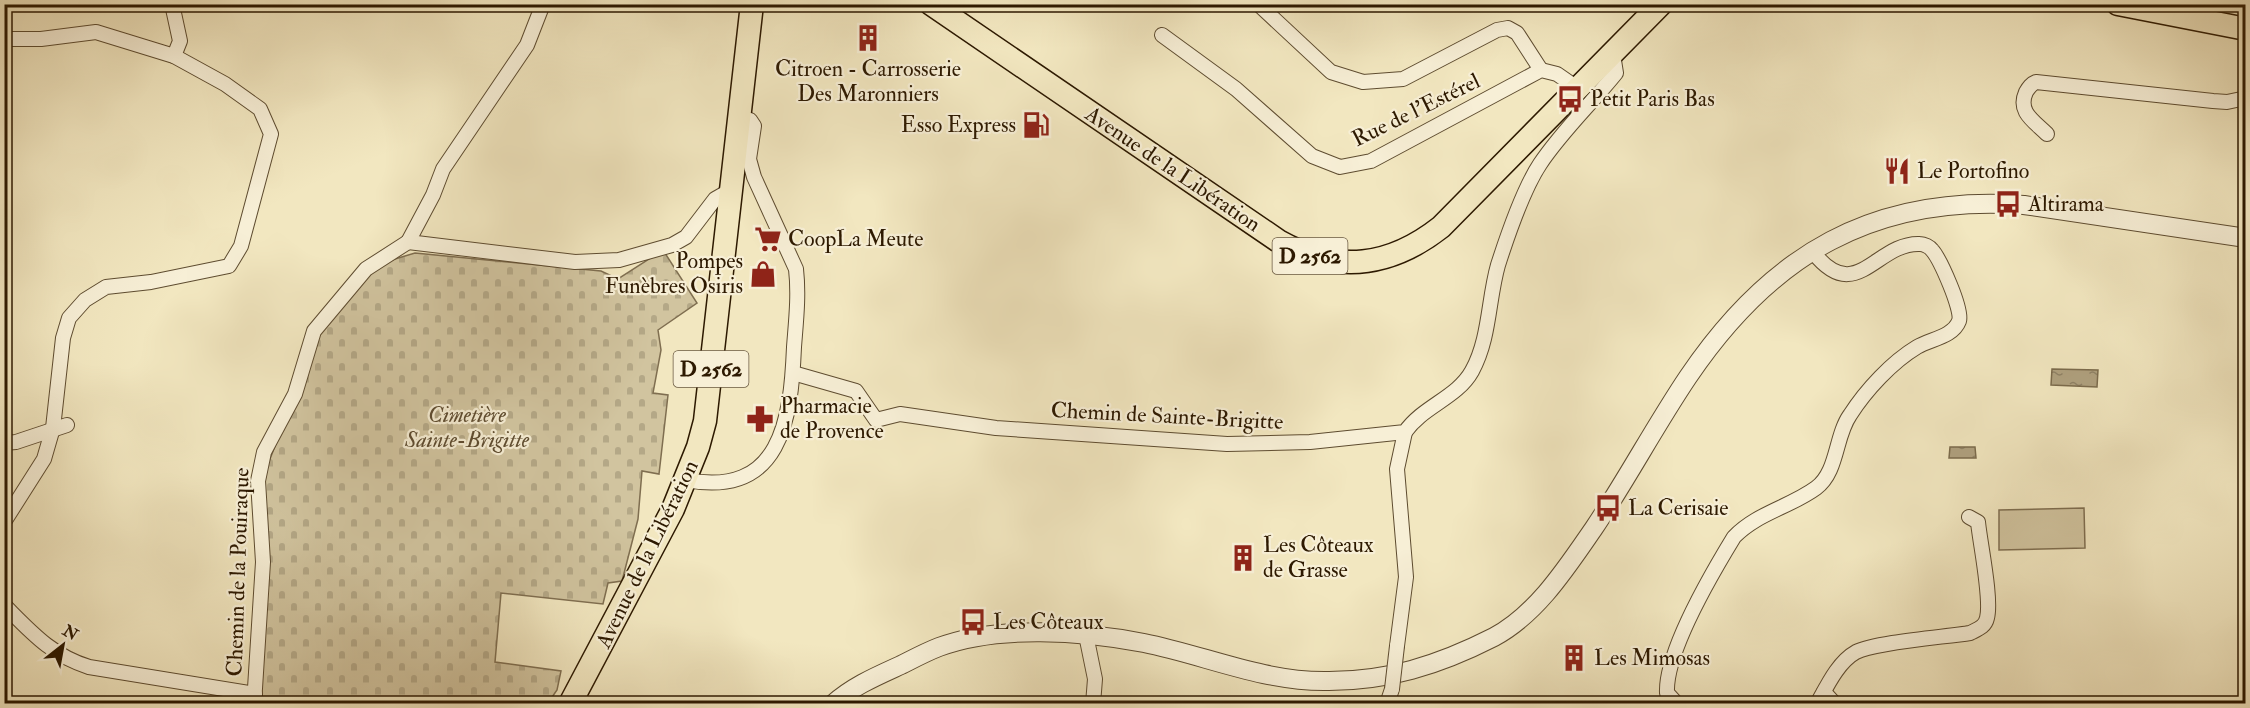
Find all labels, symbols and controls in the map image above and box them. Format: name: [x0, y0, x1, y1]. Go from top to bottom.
building icon: Citroen - Carrosserie Des Maronniers: [853, 23, 883, 53]
place label: Citroen - Carrosserie Des Maronniers: [775, 55, 961, 108]
street label: Rue de l'Estérel: [1347, 67, 1485, 153]
bus stop icon: Petit Paris Bas: [1555, 84, 1585, 114]
place label: Petit Paris Bas: [1590, 85, 1715, 113]
street label: Avenue de la Libération: [1079, 99, 1266, 238]
fuel station icon: Esso Express: [1021, 110, 1051, 140]
place label: Esso Express: [901, 111, 1016, 140]
restaurant icon: Le Portofino: [1882, 156, 1912, 186]
place label: Le Portofino: [1917, 157, 2029, 185]
bus stop icon: Altirama: [1993, 189, 2023, 219]
place label: Altirama: [2027, 190, 2105, 218]
supermarket icon: CoopLa Meute: [753, 224, 783, 254]
place label: CoopLa Meute: [788, 225, 923, 254]
road number: D 2562: [1272, 238, 1348, 274]
place label: Pompes Funèbres Osiris: [605, 247, 743, 300]
shop icon: Pompes Funèbres Osiris: [748, 259, 778, 289]
road number: D 2562: [674, 351, 748, 387]
place label: Pharmacie de Provence: [780, 392, 884, 445]
street label: Chemin de Sainte-Brigitte: [1050, 396, 1284, 436]
park label: Cimetière Sainte-Brigitte: [404, 401, 530, 454]
pharmacy icon: Pharmacie de Provence: [745, 404, 775, 434]
street label: Avenue de la Libération: [589, 455, 705, 654]
street label: Chemin de la Pouiraque: [220, 467, 256, 677]
bus stop icon: La Cerisaie: [1593, 493, 1623, 523]
place label: La Cerisaie: [1628, 494, 1729, 522]
place label: Les Côteaux de Grasse: [1263, 531, 1374, 584]
building icon: Les Côteaux de Grasse: [1228, 543, 1258, 573]
bus stop icon: Les Côteaux: [958, 607, 988, 637]
place label: Les Côteaux: [993, 608, 1104, 636]
north arrow: [33, 615, 93, 675]
text: N: [58, 620, 82, 646]
building icon: Les Mimosas: [1559, 643, 1589, 673]
place label: Les Mimosas: [1594, 644, 1710, 672]

